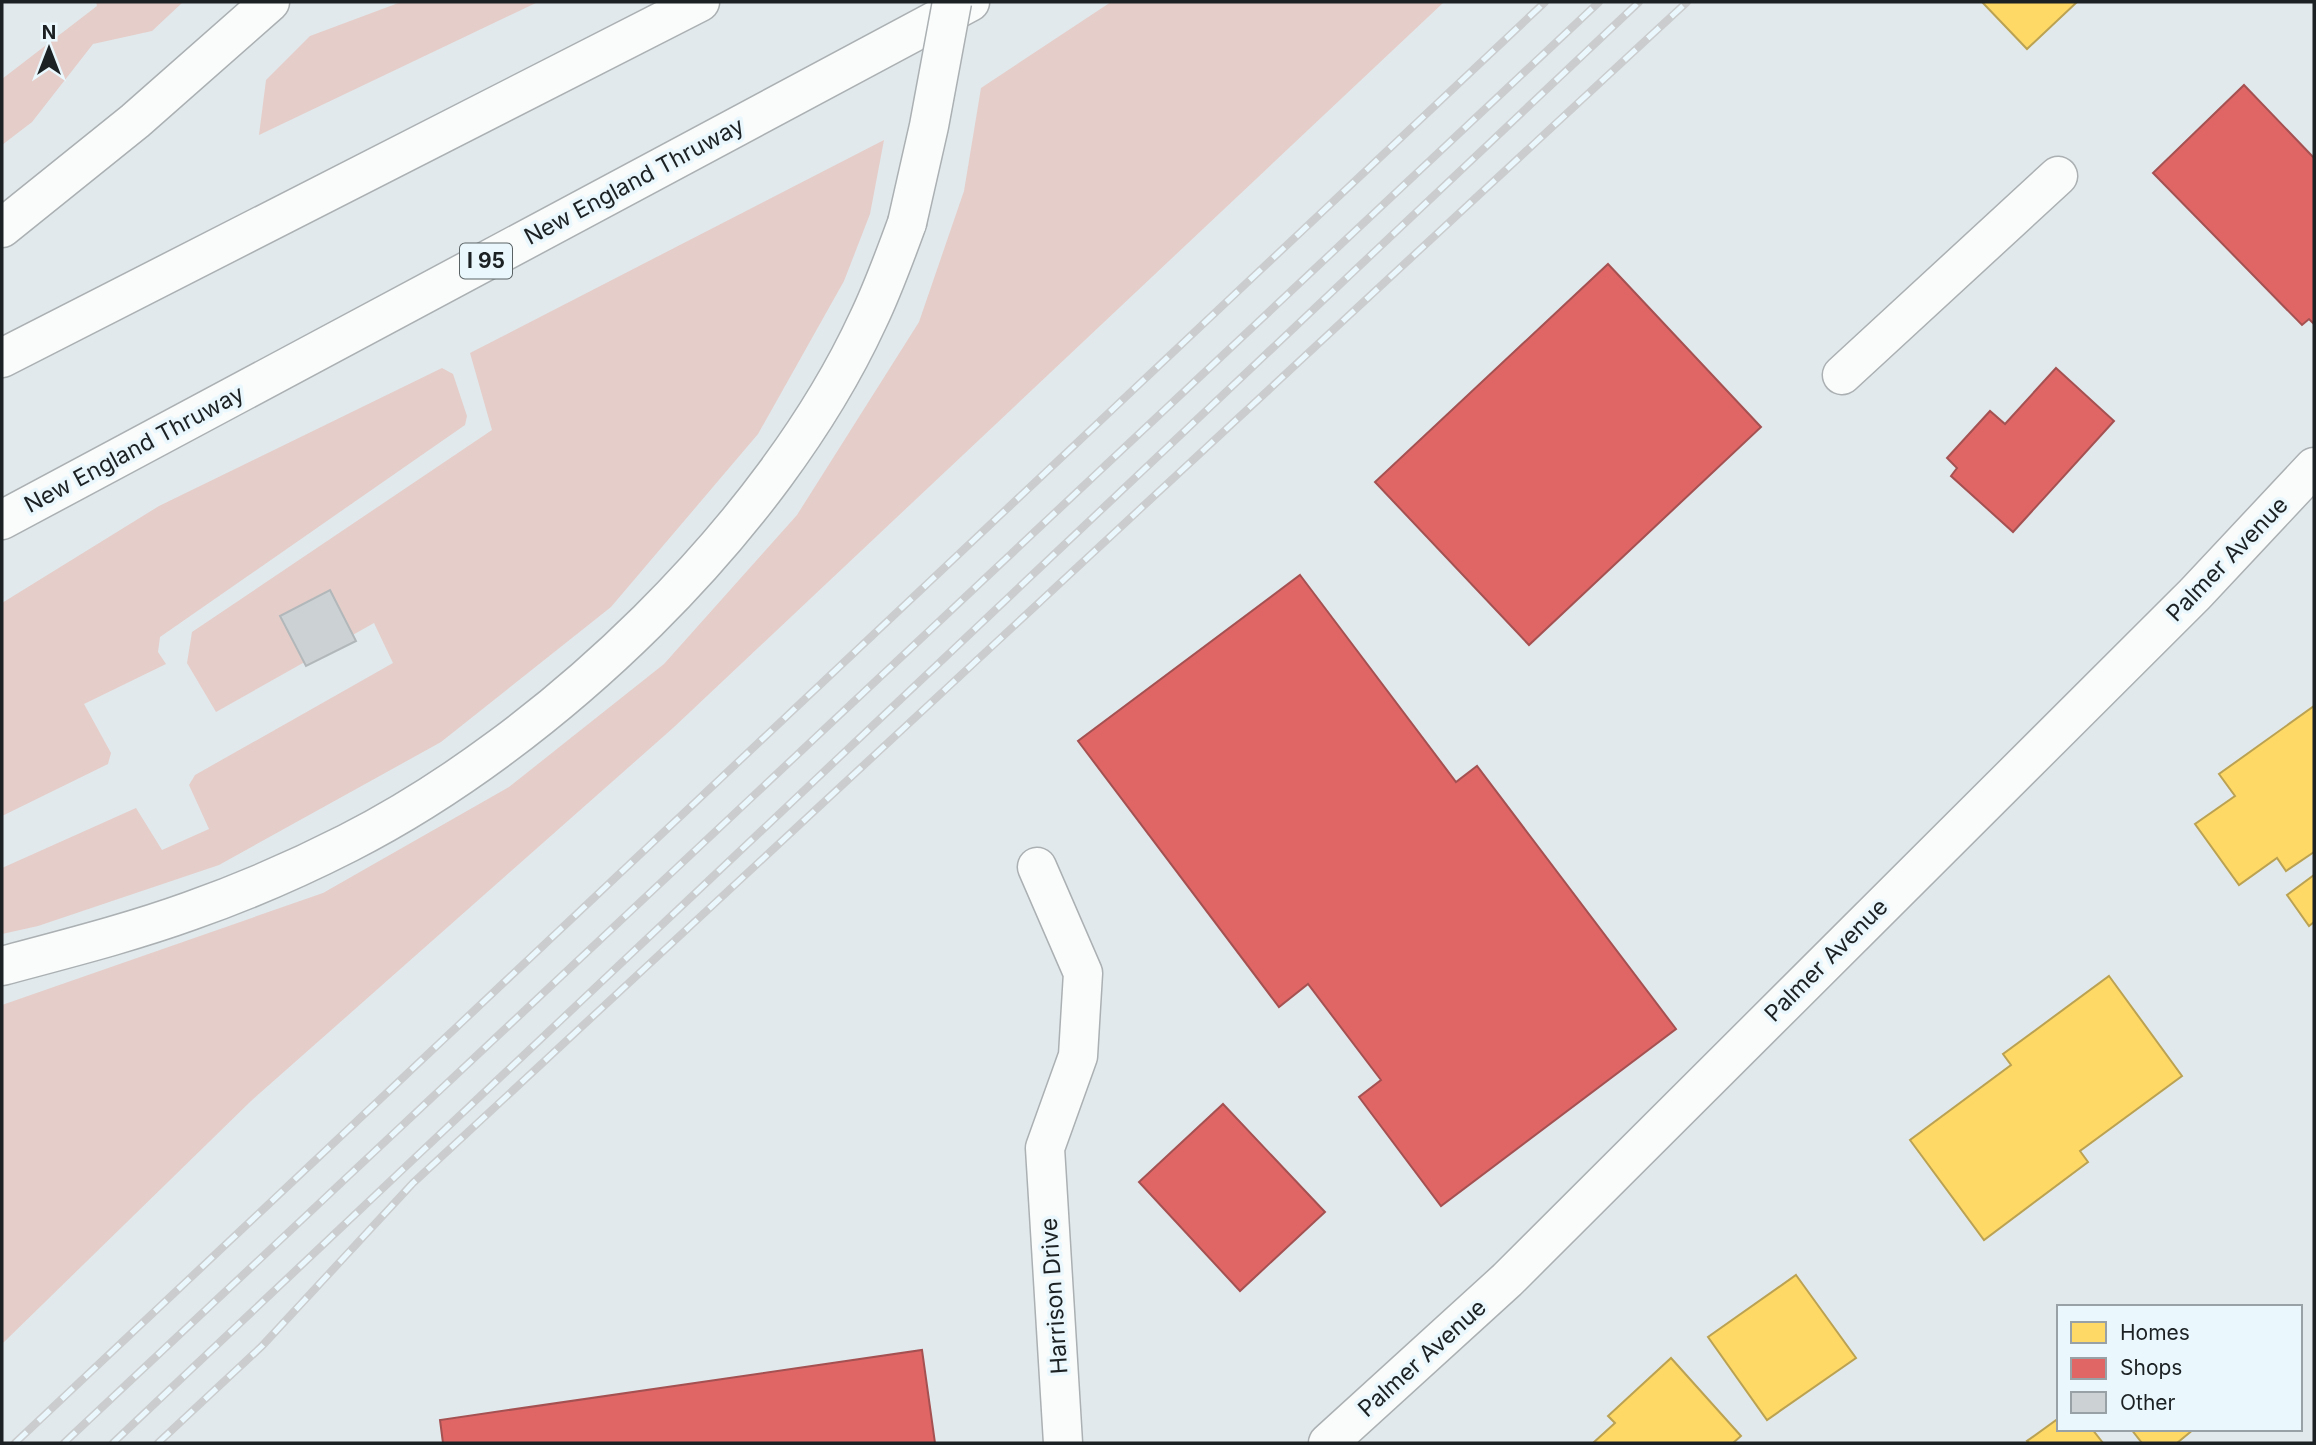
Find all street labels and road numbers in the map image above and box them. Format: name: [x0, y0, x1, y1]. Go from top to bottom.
street label: New England Thruway: [519, 111, 749, 251]
road number: I 95: [460, 244, 512, 278]
street label: New England Thruway: [19, 379, 249, 519]
street label: Palmer Avenue: [2160, 491, 2294, 627]
street label: Palmer Avenue: [1759, 893, 1893, 1027]
street label: Harrison Drive: [1035, 1217, 1073, 1375]
street label: Palmer Avenue: [1352, 1293, 1492, 1423]

